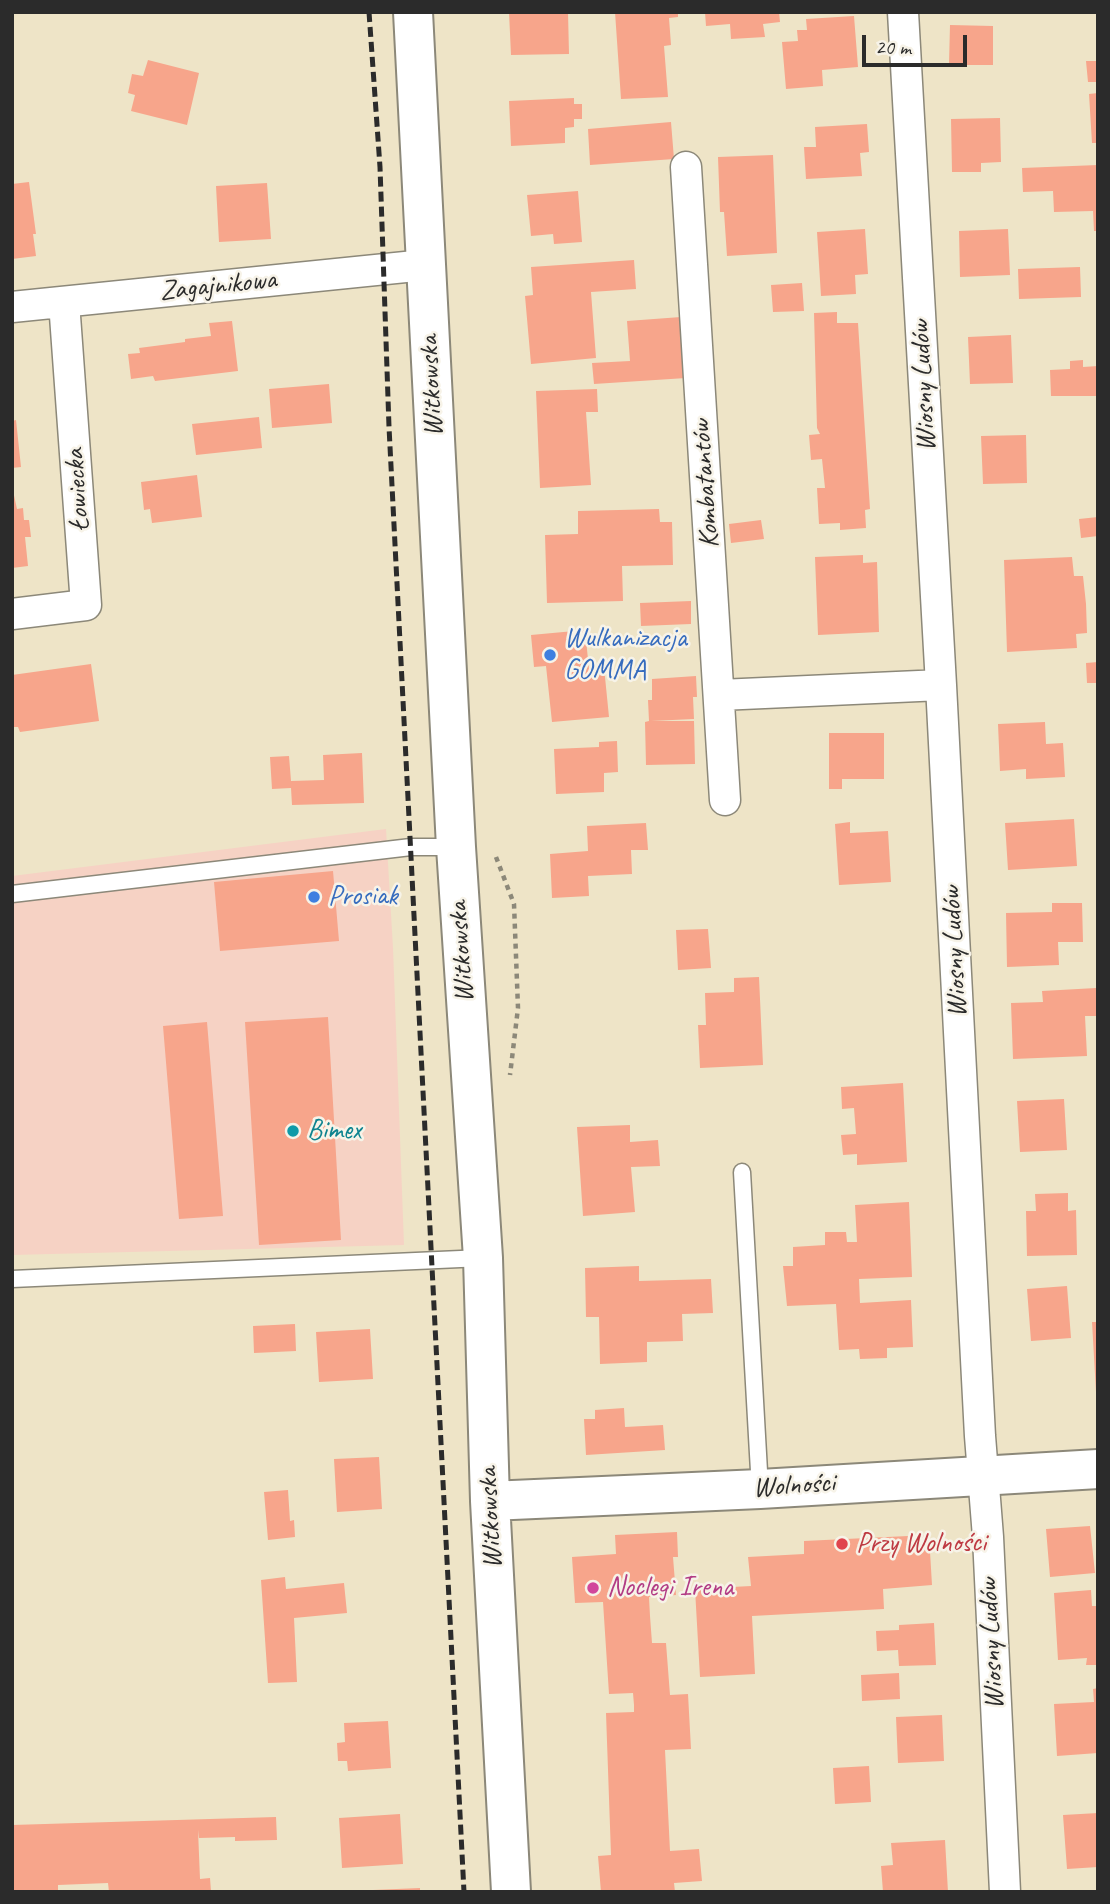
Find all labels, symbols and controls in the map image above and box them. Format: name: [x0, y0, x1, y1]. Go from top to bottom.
scale bar: [865, 21, 970, 65]
text: 20 m: [875, 34, 911, 60]
street label: Zagajnikowa: [158, 263, 278, 309]
street label: Wiosny Ludów: [904, 320, 944, 452]
street label: Witkowska: [413, 335, 451, 437]
street label: Kombatantów: [685, 419, 727, 549]
street label: Łowiecka: [58, 448, 98, 532]
place label: Wulkanizacja GOMMA: [564, 622, 687, 688]
marker: Wulkanizacja GOMMA: [542, 647, 558, 663]
place label: Prosiak: [328, 880, 397, 914]
street label: Wiosny Ludów: [935, 886, 975, 1018]
marker: Prosiak: [306, 889, 322, 905]
street label: Witkowska: [442, 900, 482, 1004]
place label: Bimex: [307, 1114, 361, 1148]
marker: Bimex: [285, 1123, 301, 1139]
street label: Wolności: [752, 1466, 836, 1506]
street label: Witkowska: [472, 1467, 510, 1569]
place label: Przy Wolności: [856, 1527, 986, 1561]
marker: Przy Wolności: [834, 1536, 850, 1552]
place label: Noclegi Irena: [607, 1571, 733, 1605]
street label: Wiosny Ludów: [972, 1578, 1012, 1710]
marker: Noclegi Irena: [585, 1580, 601, 1596]

